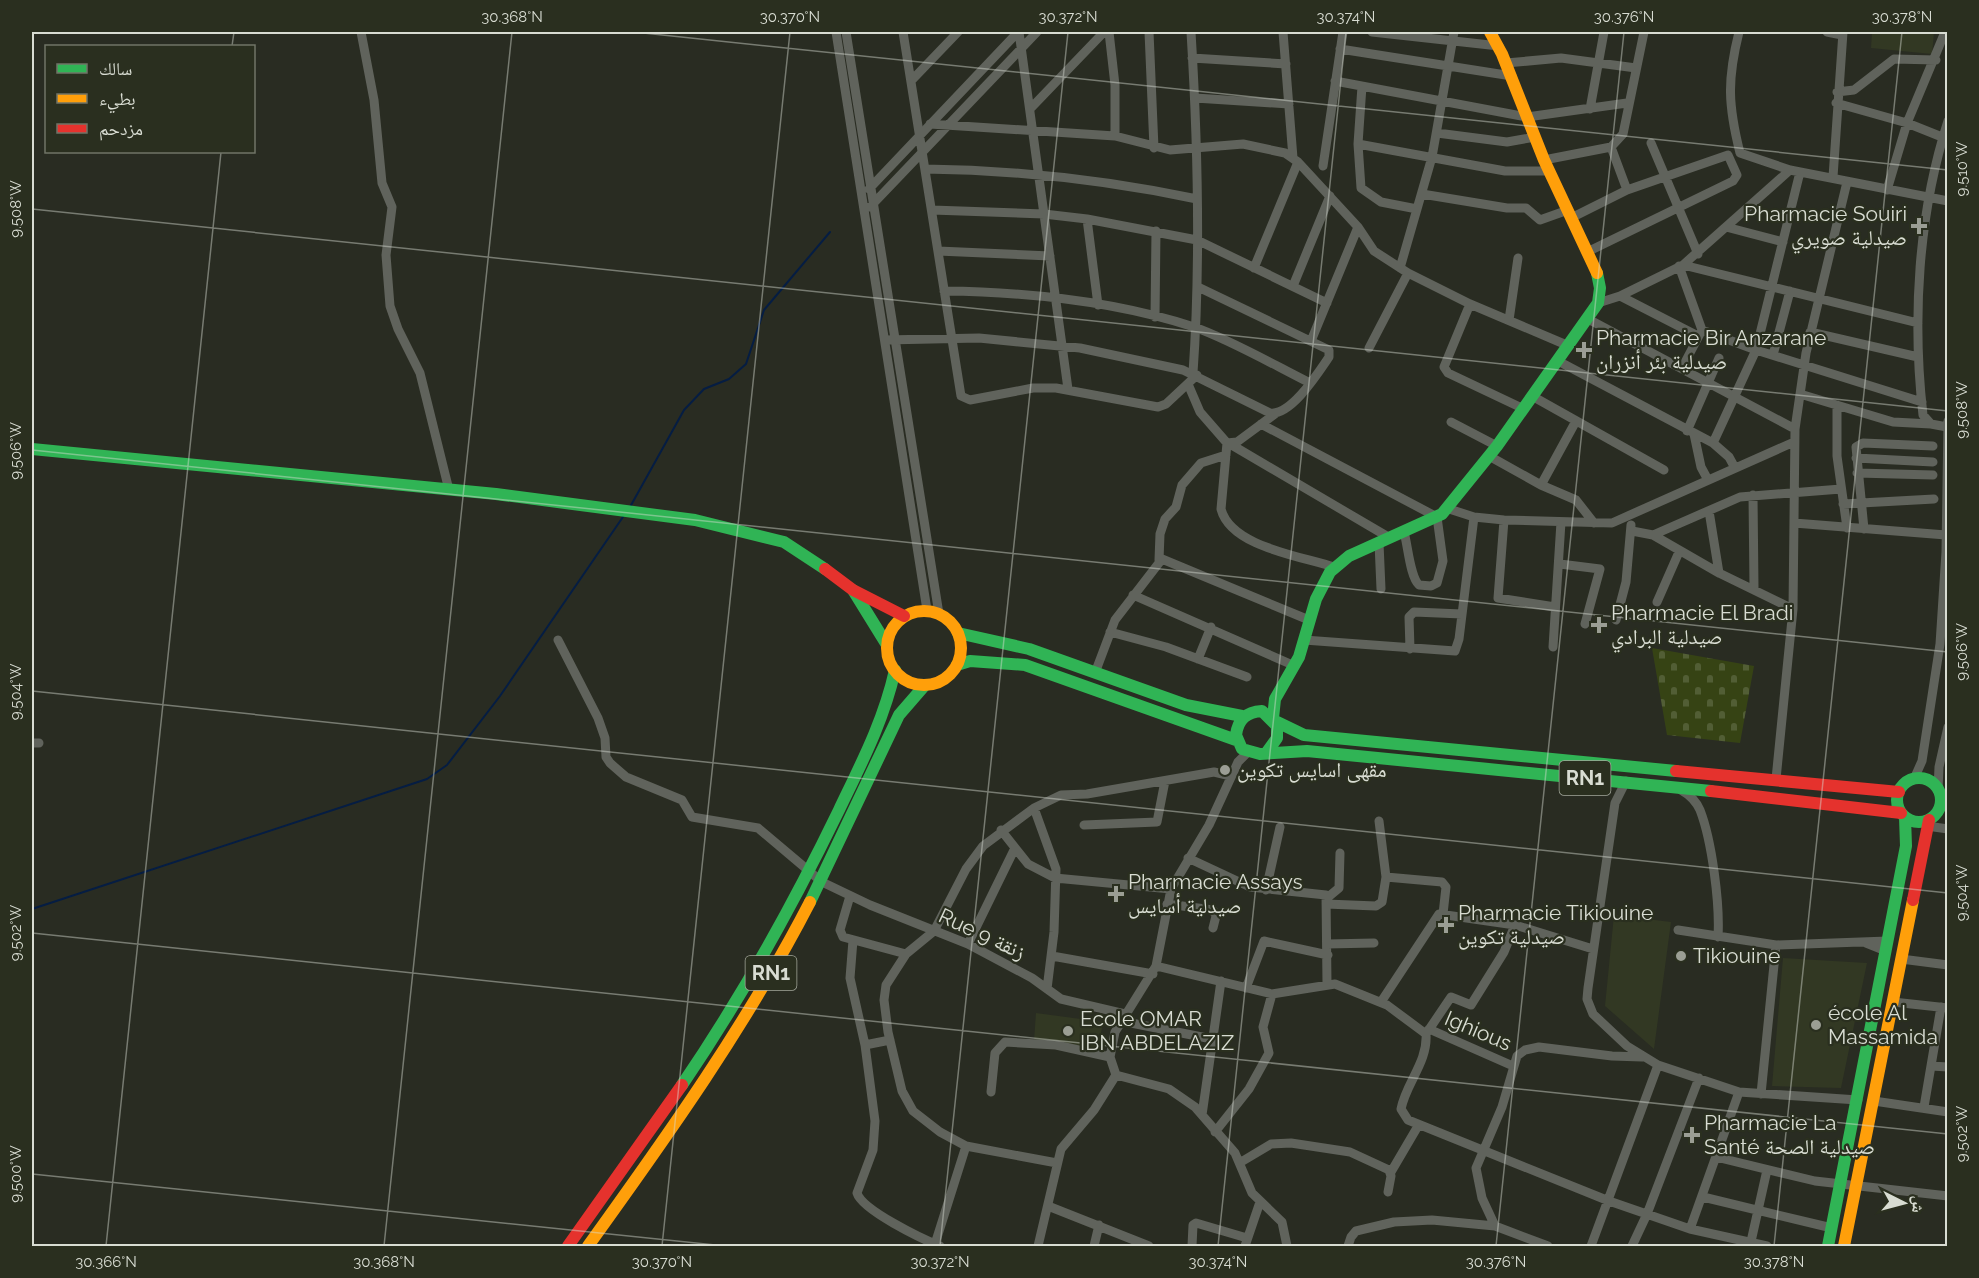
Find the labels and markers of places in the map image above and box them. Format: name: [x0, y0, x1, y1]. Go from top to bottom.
place label: Pharmacie Souiri صيدلية صويري: [1744, 201, 1907, 254]
marker: Pharmacie Souiri صيدلية صويري: [1912, 219, 1926, 233]
place label: Pharmacie Bir Anzarane صيدلية بئر أنزران: [1596, 325, 1826, 374]
marker: Pharmacie Bir Anzarane صيدلية بئر أنزران: [1577, 343, 1591, 357]
place label: Pharmacie El Bradi صيدلية البرادي: [1611, 600, 1793, 653]
marker: Pharmacie El Bradi صيدلية البرادي: [1592, 618, 1606, 632]
place label: مقهى اسايس تكوين: [1237, 757, 1387, 783]
marker: مقهى اسايس تكوين: [1218, 763, 1232, 777]
place label: Pharmacie Assays صيدلية أسايس: [1128, 869, 1303, 919]
marker: Pharmacie Assays صيدلية أسايس: [1109, 887, 1123, 901]
place label: Pharmacie Tikiouine صيدلية تكوين: [1458, 900, 1653, 950]
marker: Pharmacie Tikiouine صيدلية تكوين: [1439, 918, 1453, 932]
place label: Tikiouine: [1693, 943, 1780, 968]
marker: Tikiouine: [1674, 949, 1688, 963]
place label: école Al Massamida: [1828, 1000, 1938, 1049]
place label: Ecole OMAR IBN ABDELAZIZ: [1080, 1006, 1234, 1055]
marker: école Al Massamida: [1809, 1018, 1823, 1032]
marker: Ecole OMAR IBN ABDELAZIZ: [1061, 1024, 1075, 1038]
place label: Pharmacie La Santé صيدلية الصحة: [1704, 1110, 1875, 1159]
marker: Pharmacie La Santé صيدلية الصحة: [1685, 1128, 1699, 1142]

